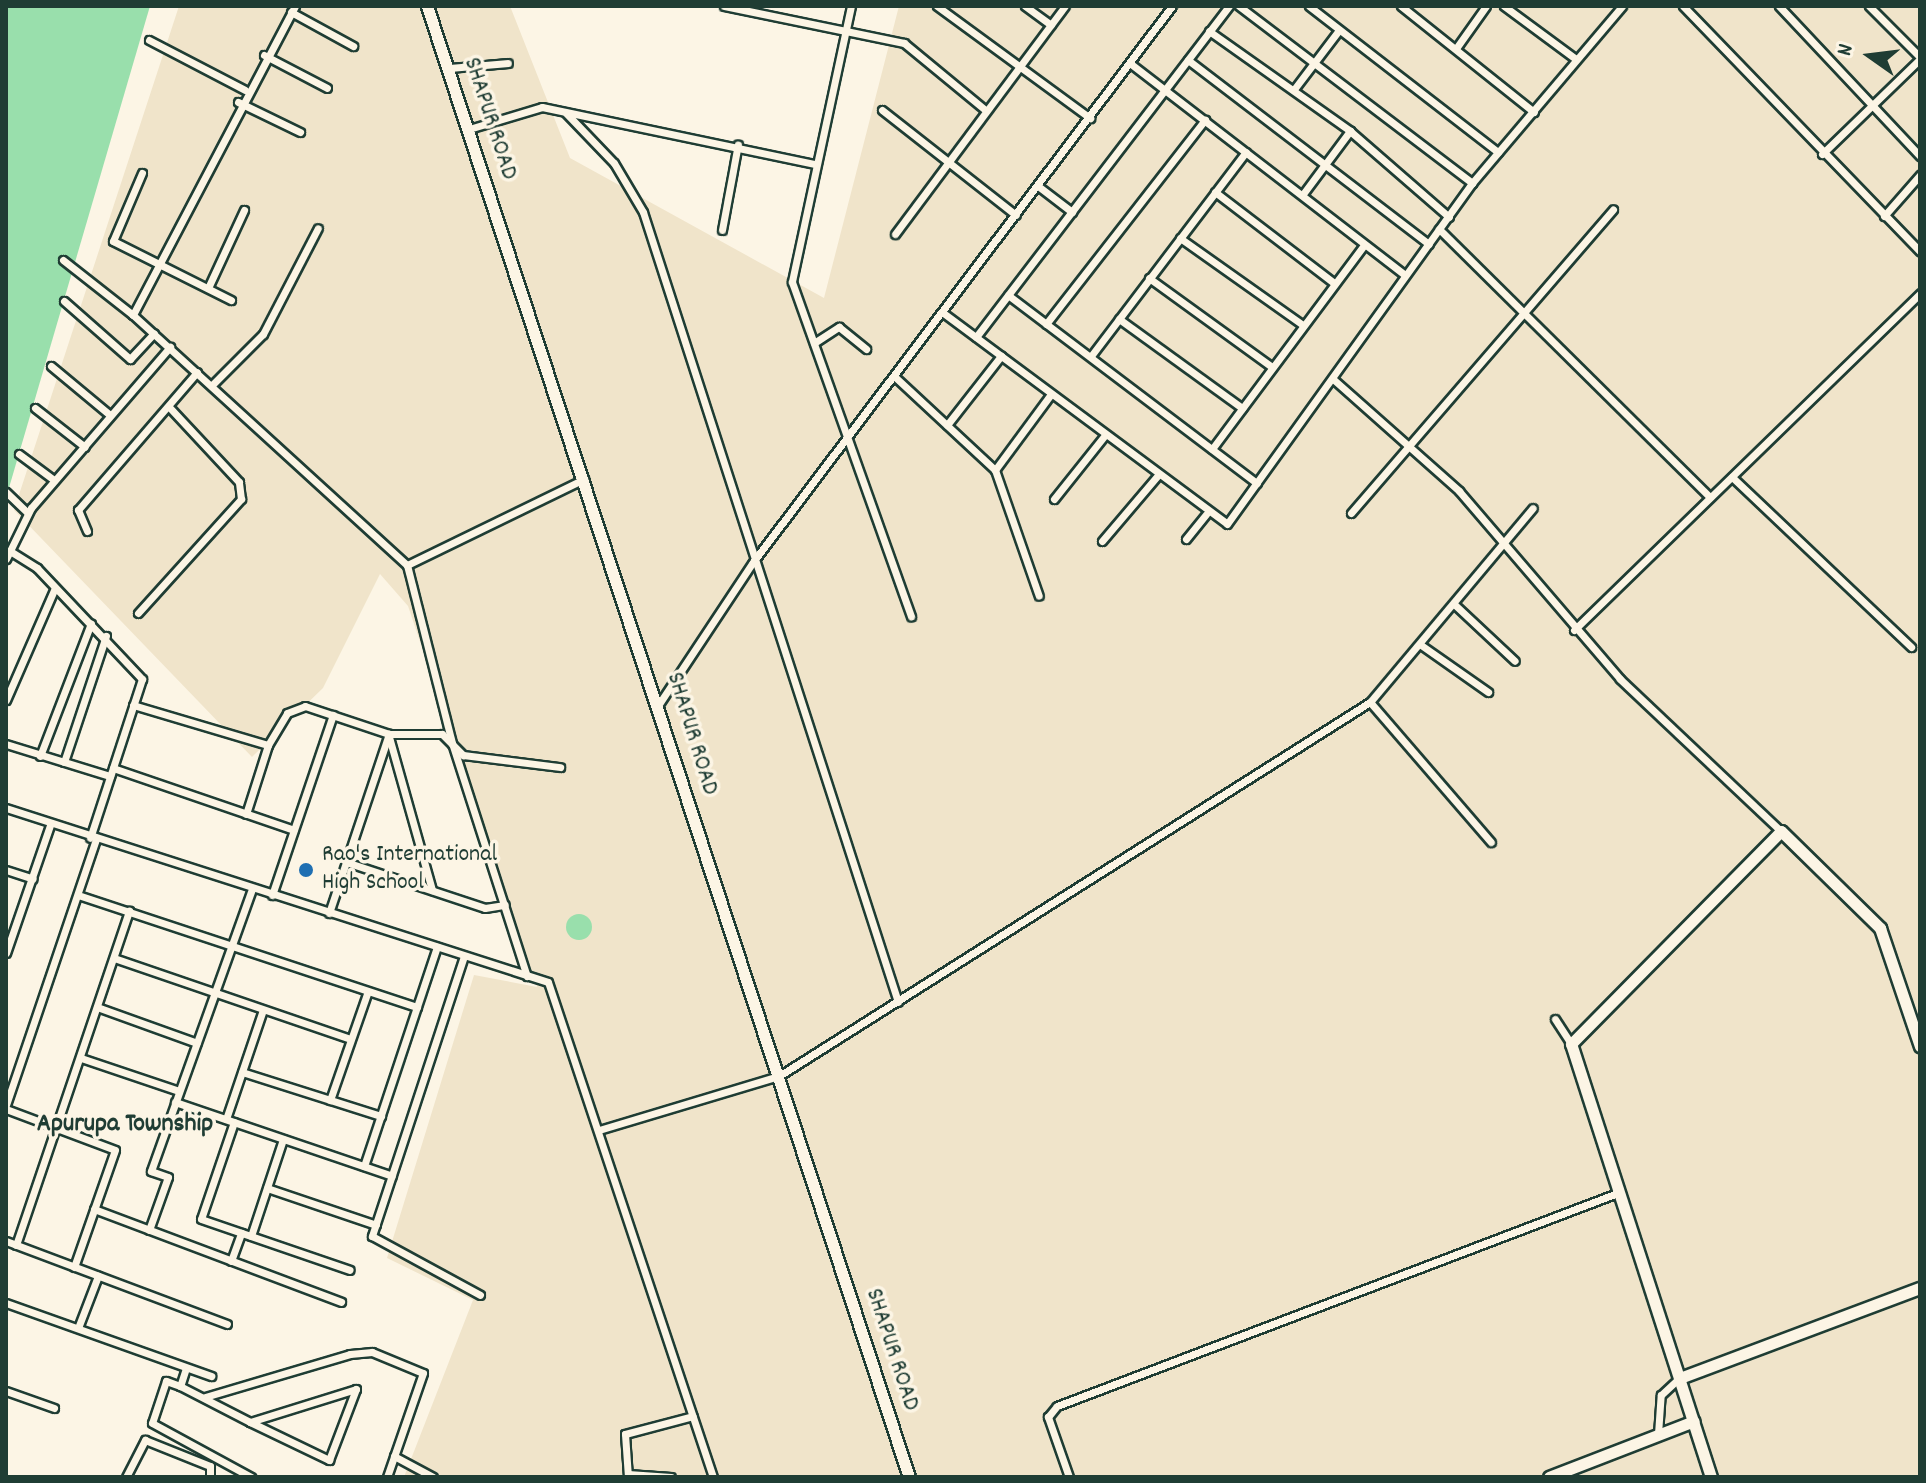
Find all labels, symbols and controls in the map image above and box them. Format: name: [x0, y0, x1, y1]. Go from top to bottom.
north arrow: [1830, 16, 1910, 96]
text: N: [1830, 41, 1863, 59]
street label: SHAPUR ROAD: [456, 54, 522, 184]
street label: SHAPUR ROAD: [659, 669, 723, 799]
place label: Rao's International High School: [322, 842, 497, 898]
marker: Rao's International High School: [297, 861, 315, 879]
district label: Apurupa Township: [37, 1109, 213, 1141]
street label: SHAPUR ROAD: [858, 1285, 924, 1415]

